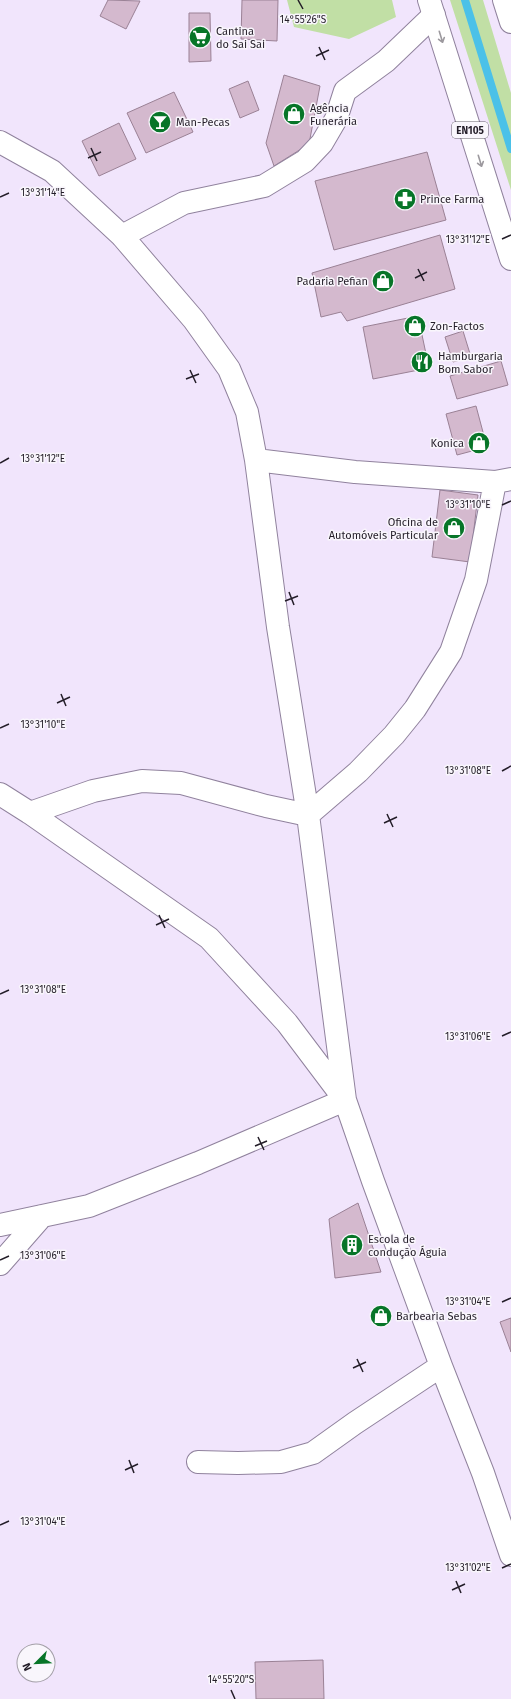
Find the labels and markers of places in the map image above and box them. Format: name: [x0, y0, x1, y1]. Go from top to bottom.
supermarket icon: Cantina do Sai Sai: [187, 24, 213, 50]
place label: Cantina do Sai Sai: [216, 25, 265, 51]
shop icon: Agência Funerária: [281, 101, 307, 127]
place label: Agência Funerária: [310, 102, 357, 128]
bar icon: Man-Pecas: [147, 109, 173, 135]
place label: Man-Pecas: [176, 116, 230, 129]
pharmacy icon: Prince Farma: [392, 186, 418, 212]
place label: Prince Farma: [420, 193, 484, 206]
shop icon: Padaria Pefian: [370, 268, 396, 294]
place label: Padaria Pefian: [297, 275, 368, 288]
shop icon: Zon-Factos: [402, 313, 428, 339]
place label: Zon-Factos: [430, 320, 484, 333]
restaurant icon: Hamburgaria Bom Sabor: [409, 349, 435, 375]
place label: Hamburgaria Bom Sabor: [438, 350, 503, 376]
shop icon: Konica: [466, 430, 492, 456]
place label: Konica: [431, 437, 464, 450]
shop icon: Oficina de Automóveis Particular: [441, 515, 467, 541]
place label: Oficina de Automóveis Particular: [329, 516, 439, 542]
building icon: Escola de condução Águia: [339, 1232, 365, 1258]
place label: Escola de condução Águia: [368, 1233, 447, 1259]
shop icon: Barbearia Sebas: [368, 1303, 394, 1329]
place label: Barbearia Sebas: [396, 1310, 477, 1323]

